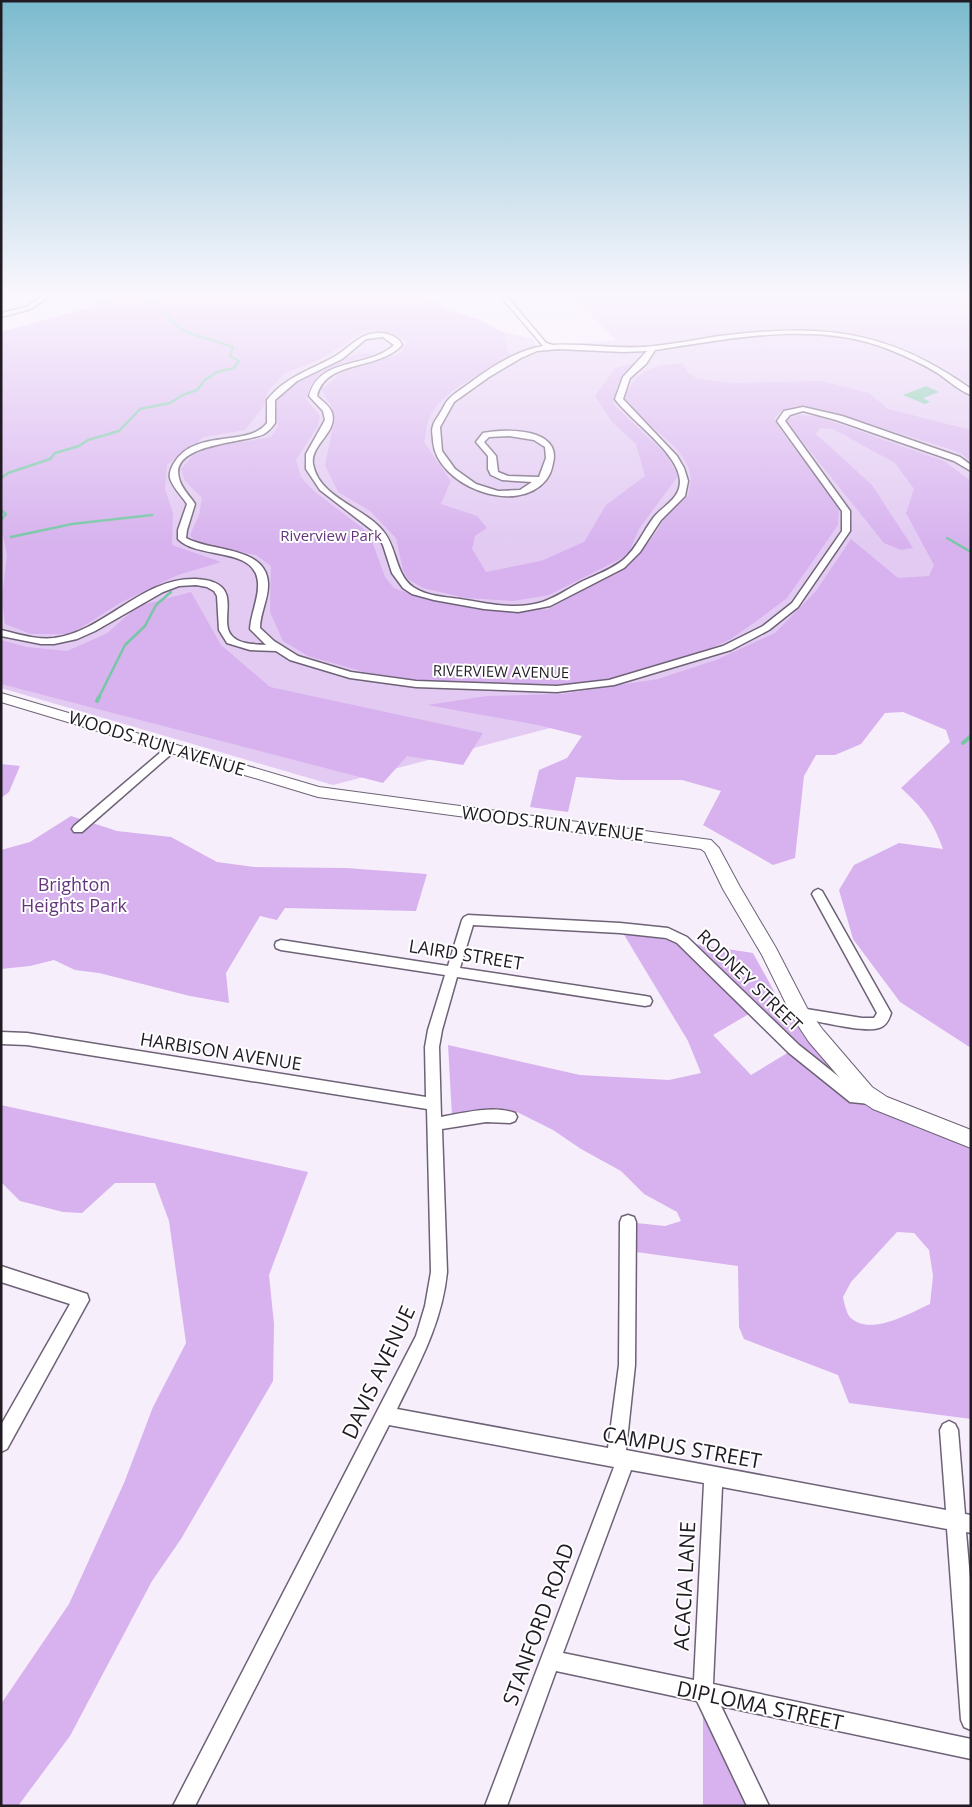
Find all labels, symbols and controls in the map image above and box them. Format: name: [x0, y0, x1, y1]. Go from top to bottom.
park label: Riverview Park: [280, 525, 382, 545]
street label: RIVERVIEW AVENUE: [433, 660, 569, 682]
street label: WOODS RUN AVENUE: [66, 705, 248, 781]
street label: WOODS RUN AVENUE: [460, 800, 646, 846]
park label: Brighton Heights Park: [21, 872, 128, 917]
street label: RODNEY STREET: [692, 924, 808, 1036]
street label: LAIRD STREET: [407, 933, 525, 975]
street label: HARBISON AVENUE: [138, 1026, 304, 1076]
street label: DAVIS AVENUE: [335, 1301, 421, 1443]
street label: CAMPUS STREET: [600, 1419, 764, 1475]
street label: ACACIA LANE: [667, 1521, 701, 1651]
street label: STANFORD ROAD: [496, 1539, 580, 1709]
street label: DIPLOMA STREET: [674, 1674, 846, 1736]

